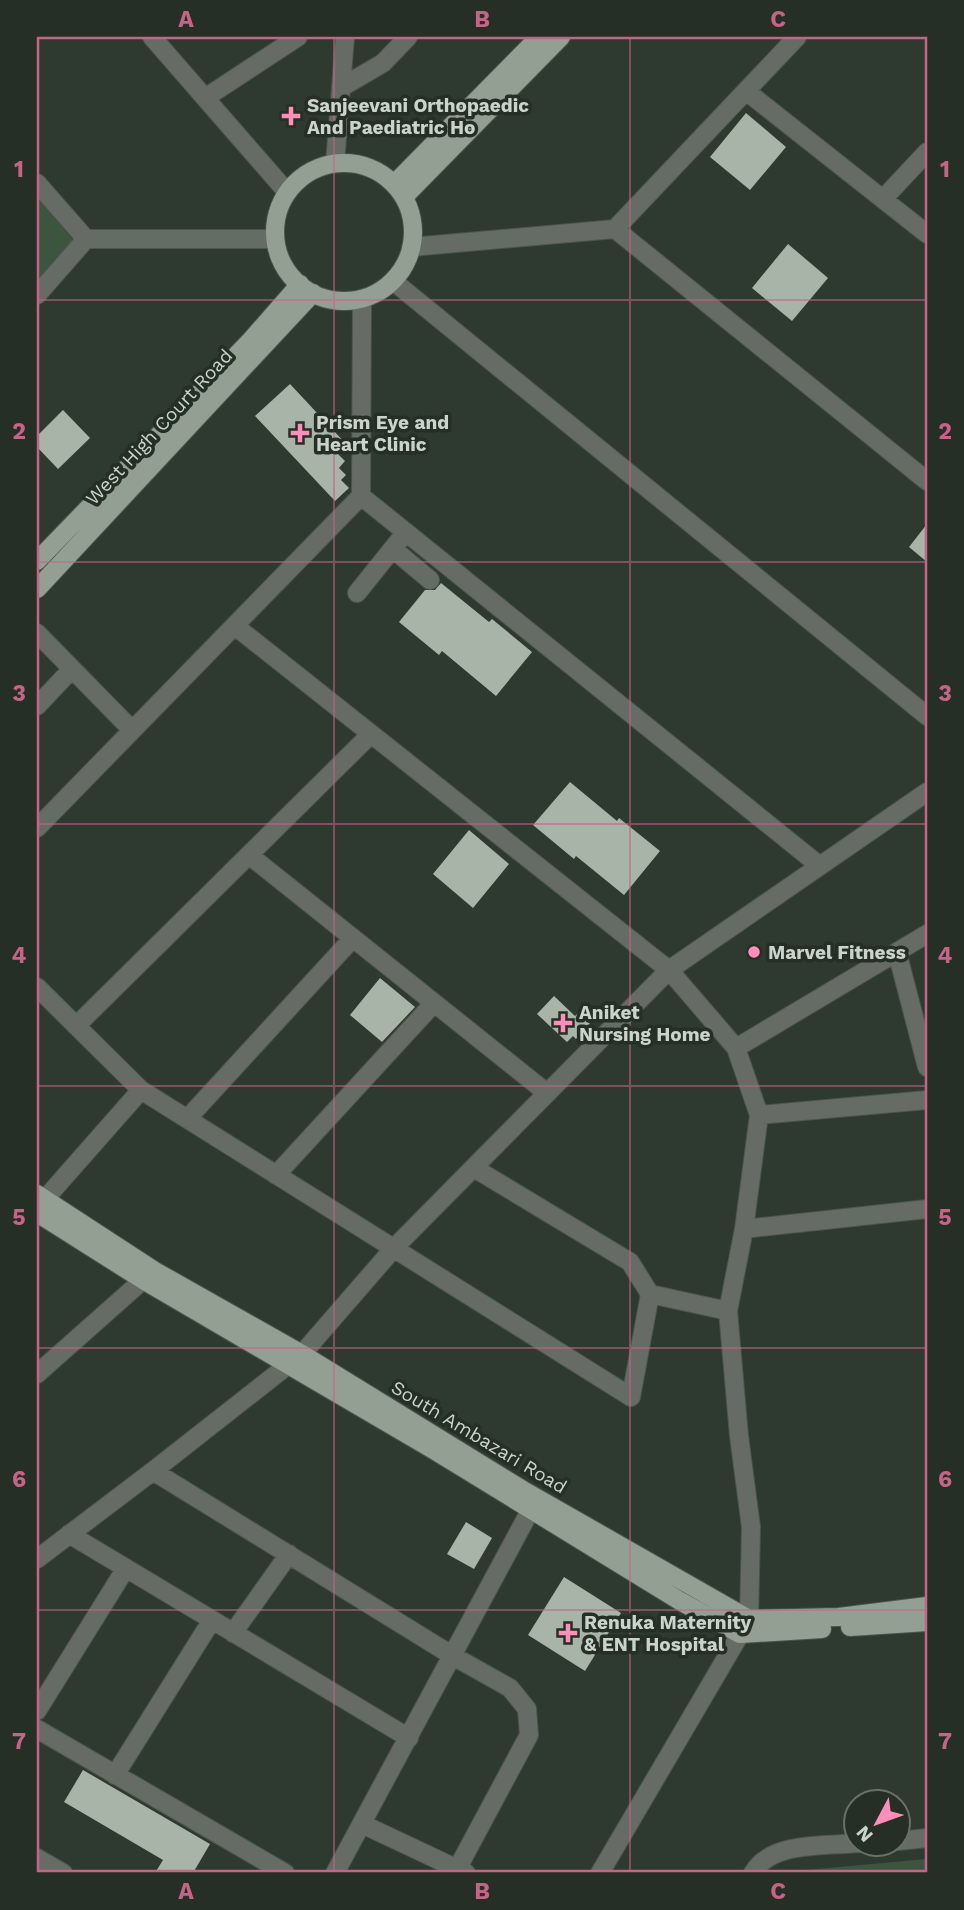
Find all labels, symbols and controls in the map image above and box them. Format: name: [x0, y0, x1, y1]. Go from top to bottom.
text: A: [178, 6, 194, 33]
text: B: [474, 6, 490, 33]
text: C: [770, 6, 786, 33]
place label: Sanjeevani Orthopaedic And Paediatric Ho: [307, 94, 529, 139]
marker: Sanjeevani Orthopaedic And Paediatric Ho: [281, 106, 301, 126]
text: 1: [14, 156, 24, 183]
text: 1: [940, 156, 950, 183]
street label: West High Court Road: [81, 344, 237, 510]
place label: Prism Eye and Heart Clinic: [316, 411, 449, 456]
text: 2: [12, 418, 26, 445]
text: 2: [938, 418, 952, 445]
marker: Prism Eye and Heart Clinic: [290, 423, 310, 443]
text: 3: [12, 680, 26, 707]
text: 3: [938, 680, 952, 707]
place label: Marvel Fitness: [768, 941, 906, 964]
text: 4: [12, 942, 27, 969]
text: 4: [938, 942, 953, 969]
marker: Marvel Fitness: [746, 944, 762, 960]
place label: Aniket Nursing Home: [579, 1001, 711, 1046]
marker: Aniket Nursing Home: [553, 1013, 573, 1033]
text: 5: [12, 1204, 26, 1231]
text: 5: [938, 1204, 952, 1231]
street label: South Ambazari Road: [387, 1375, 571, 1499]
text: 6: [12, 1466, 26, 1493]
text: 6: [938, 1466, 952, 1493]
place label: Renuka Maternity & ENT Hospital: [584, 1611, 751, 1656]
marker: Renuka Maternity & ENT Hospital: [558, 1623, 578, 1643]
text: 7: [12, 1728, 26, 1755]
text: 7: [938, 1728, 952, 1755]
north arrow: [842, 1787, 912, 1857]
text: N: [851, 1821, 878, 1847]
text: A: [178, 1878, 194, 1905]
text: B: [474, 1878, 490, 1905]
text: C: [770, 1878, 786, 1905]

